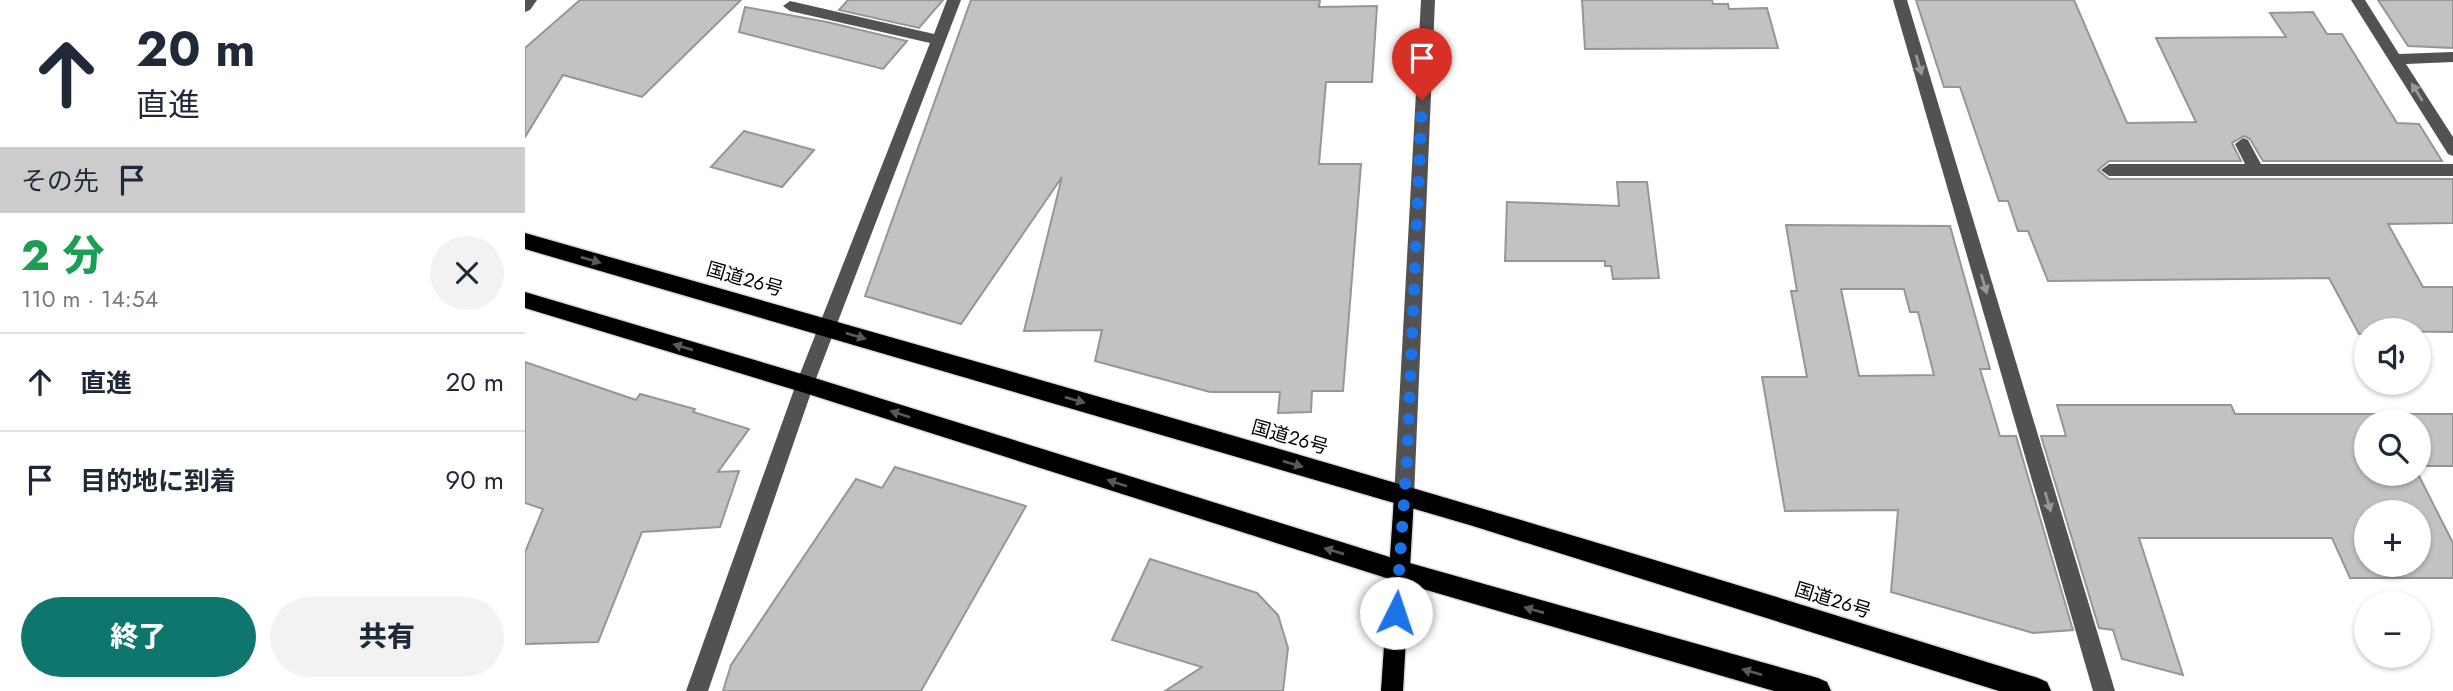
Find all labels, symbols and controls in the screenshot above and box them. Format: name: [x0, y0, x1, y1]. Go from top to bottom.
text: 20 m: [136, 14, 255, 84]
icon: ahead: [21, 28, 112, 119]
pin: [1392, 28, 1452, 100]
icon: arrive: [1403, 39, 1441, 77]
one-way arrow: [1915, 55, 1925, 76]
text: 直進: [136, 82, 200, 128]
one-way arrow: [2410, 83, 2423, 102]
icon: arrive: [113, 161, 151, 199]
text: その先: [21, 162, 99, 200]
text: 2 分: [21, 225, 104, 286]
button: close: [430, 236, 504, 310]
street label: 国道26号: [703, 255, 787, 303]
one-way arrow: [580, 256, 601, 266]
one-way arrow: [1979, 273, 1989, 294]
text: 110 m · 14:54: [21, 282, 158, 316]
map controls: [2354, 318, 2431, 668]
button: sound: [2354, 318, 2431, 395]
one-way arrow: [846, 332, 867, 342]
one-way arrow: [672, 342, 693, 352]
icon: ahead: [21, 363, 59, 401]
text: 20 m: [446, 363, 504, 401]
text: 直進: [80, 364, 132, 402]
one-way arrow: [1065, 396, 1086, 406]
one-way arrow: [889, 408, 910, 419]
button: search: [2354, 409, 2431, 486]
street label: 国道26号: [1248, 413, 1332, 461]
one-way arrow: [1283, 459, 1304, 469]
icon: arrive: [21, 461, 59, 499]
text: 90 m: [445, 461, 504, 499]
text: 目的地に到着: [80, 462, 236, 500]
one-way arrow: [1106, 477, 1127, 487]
one-way arrow: [2044, 492, 2054, 513]
button: +: [2354, 500, 2431, 577]
one-way arrow: [1323, 545, 1344, 556]
position arrow: [1359, 576, 1433, 650]
street label: 国道26号: [1791, 576, 1875, 624]
button: −: [2354, 591, 2431, 668]
button: 終了: [21, 597, 256, 677]
button: 共有: [270, 597, 504, 677]
one-way arrow: [1522, 604, 1544, 615]
one-way arrow: [1742, 667, 1763, 677]

